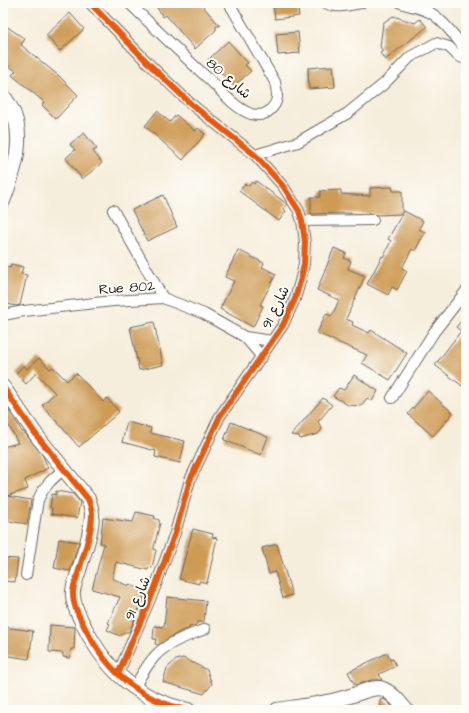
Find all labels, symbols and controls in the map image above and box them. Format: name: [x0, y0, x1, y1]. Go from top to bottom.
street label: شارع 80: [201, 54, 255, 104]
street label: Rue 802: [98, 276, 156, 300]
street label: شارع 91: [257, 283, 295, 332]
street label: شارع 91: [120, 573, 156, 623]

